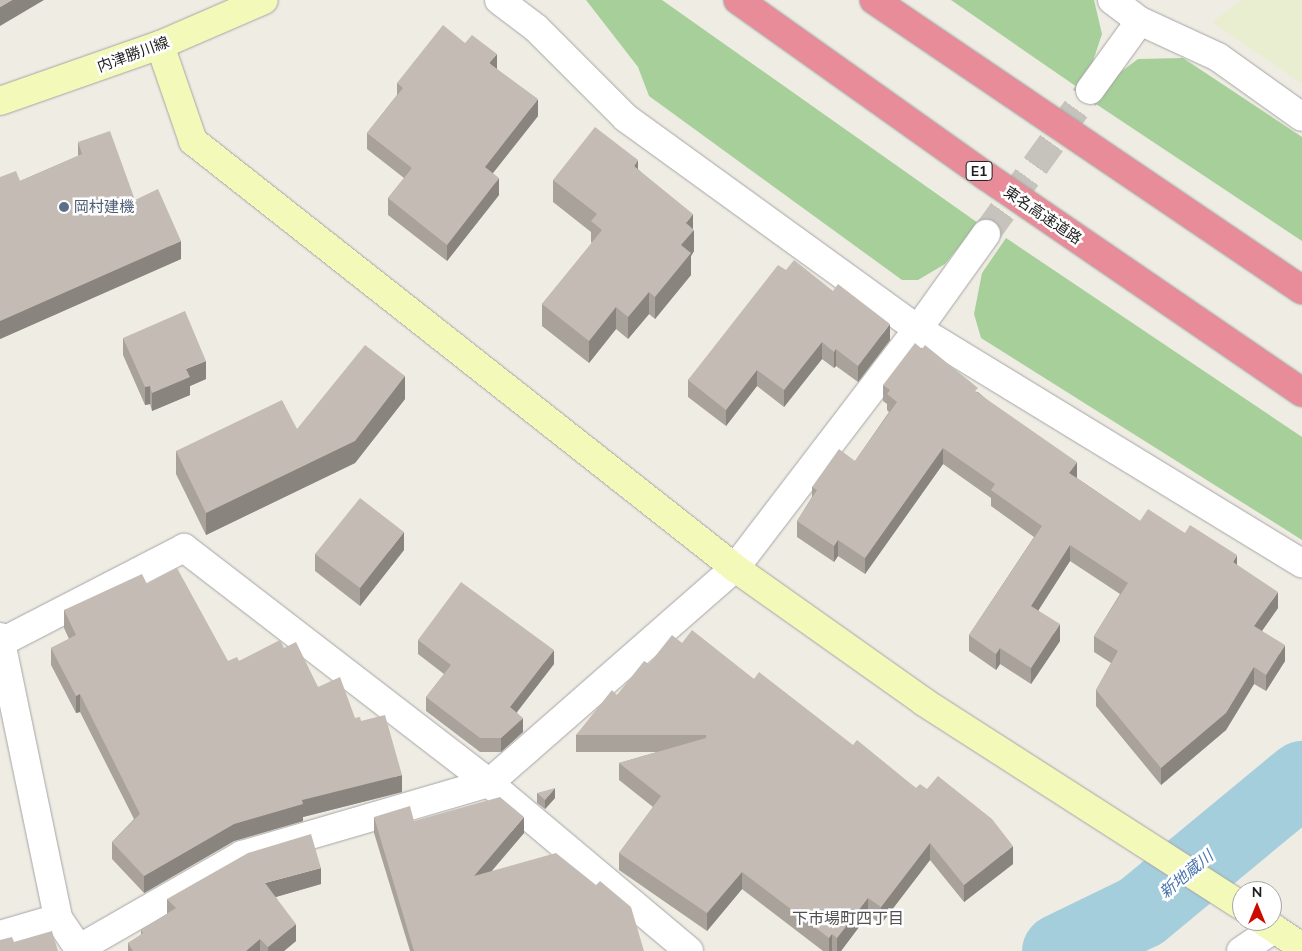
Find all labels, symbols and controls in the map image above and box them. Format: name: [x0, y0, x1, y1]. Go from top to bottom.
street label: 内津勝川線: [95, 33, 171, 75]
road number: E1: [965, 160, 993, 182]
street label: 東名高速道路: [1001, 182, 1085, 248]
place label: 岡村建機: [74, 198, 134, 216]
marker: 岡村建機: [58, 201, 70, 213]
water label: 新地蔵川: [1155, 846, 1217, 902]
north arrow: [1232, 881, 1282, 931]
text: N: [1252, 883, 1262, 901]
district label: 下市場町四丁目: [792, 908, 904, 928]

